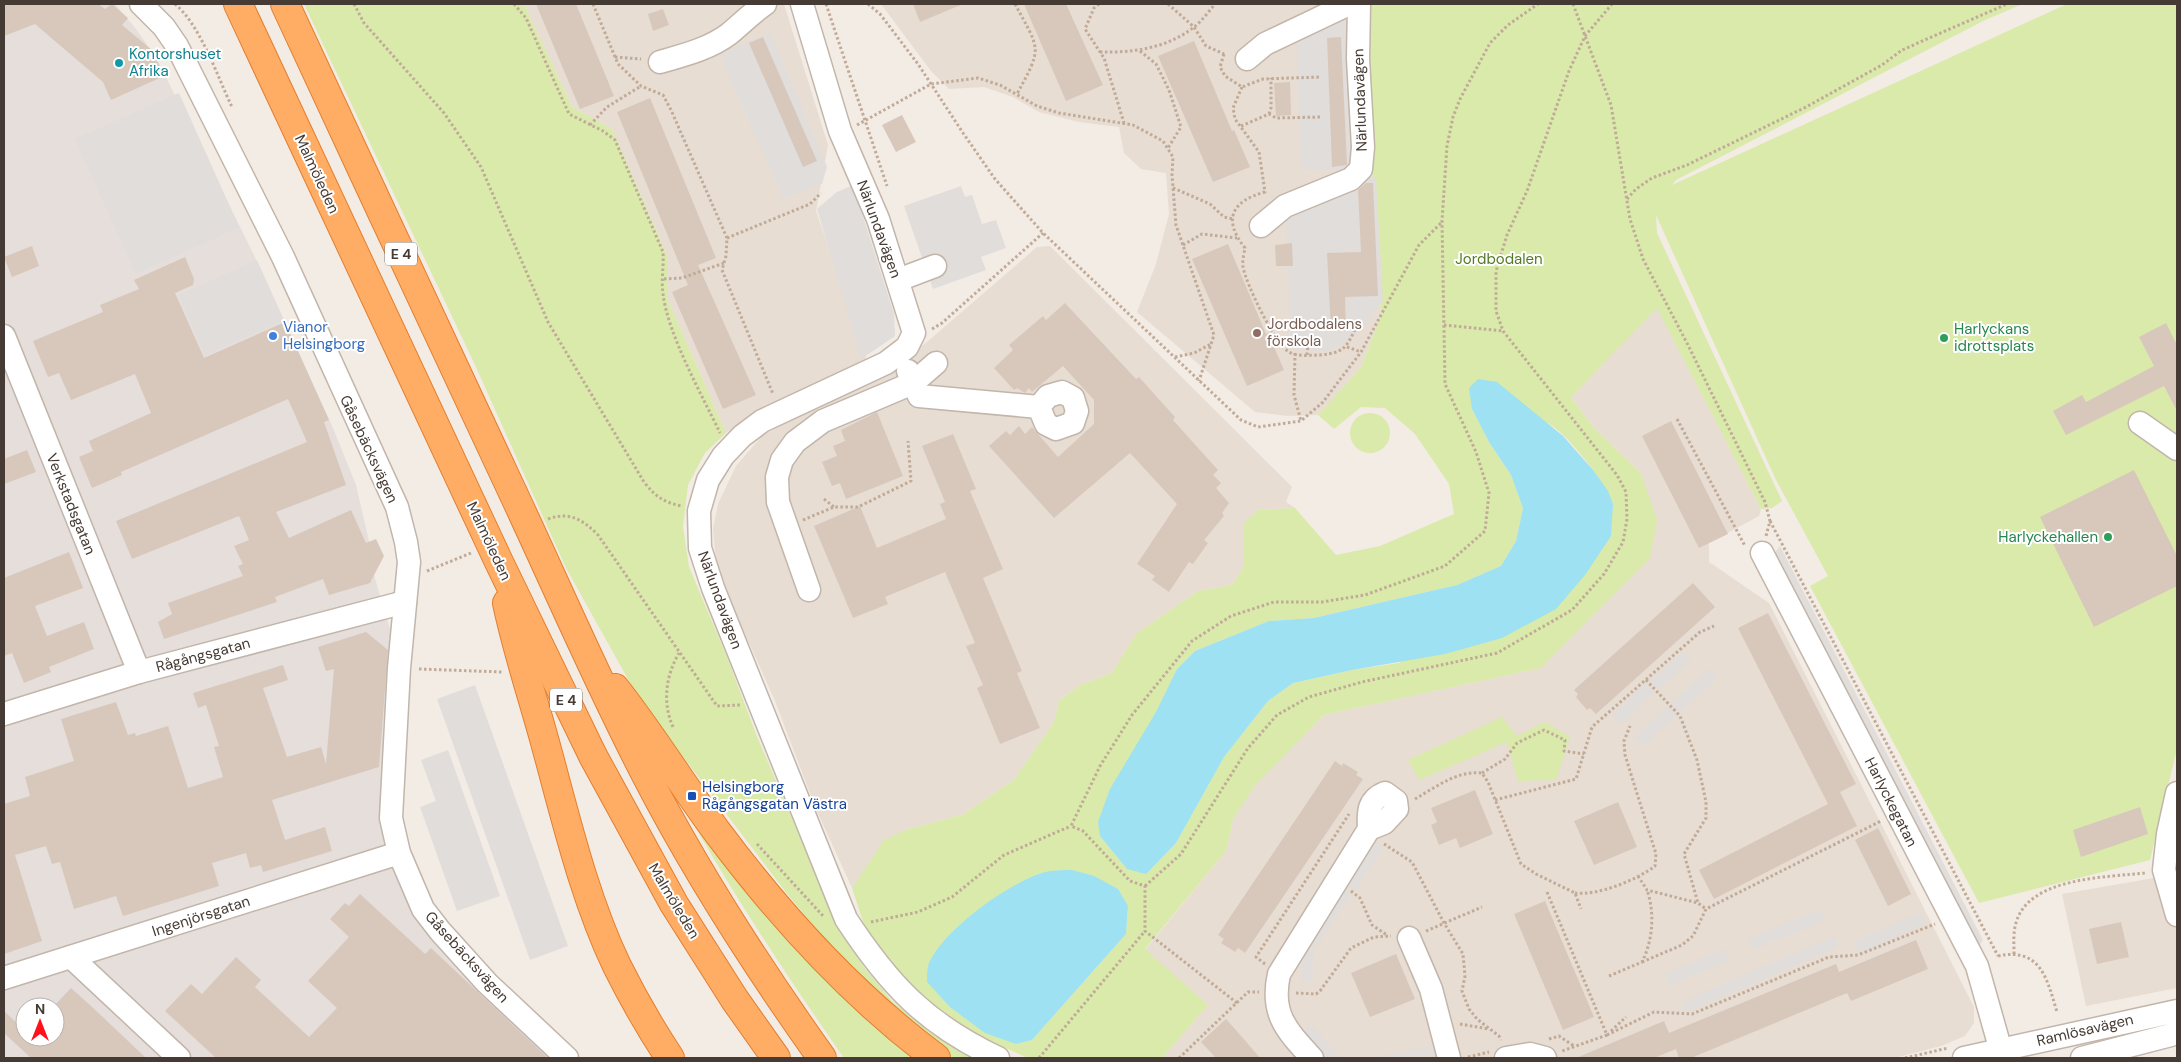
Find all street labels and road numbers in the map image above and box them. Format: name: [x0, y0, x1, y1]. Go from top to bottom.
street label: Närlundavägen: [1348, 48, 1372, 152]
street label: Malmöleden: [290, 131, 344, 217]
street label: Närlundavägen: [852, 177, 906, 281]
road number: E 4: [385, 242, 417, 266]
street label: Gåsebäcksvägen: [335, 392, 403, 506]
street label: Verkstadsgatan: [42, 450, 100, 558]
street label: Malmöleden: [462, 498, 516, 584]
street label: Närlundavägen: [693, 548, 747, 652]
street label: Rågångsgatan: [154, 633, 252, 677]
road number: E 4: [550, 688, 582, 712]
street label: Harlyckegatan: [1860, 754, 1922, 850]
street label: Malmöleden: [644, 860, 704, 942]
street label: Ingenjörsgatan: [149, 891, 253, 941]
street label: Gåsebäcksvägen: [420, 907, 514, 1007]
street label: Ramlösavägen: [2035, 1009, 2135, 1051]

